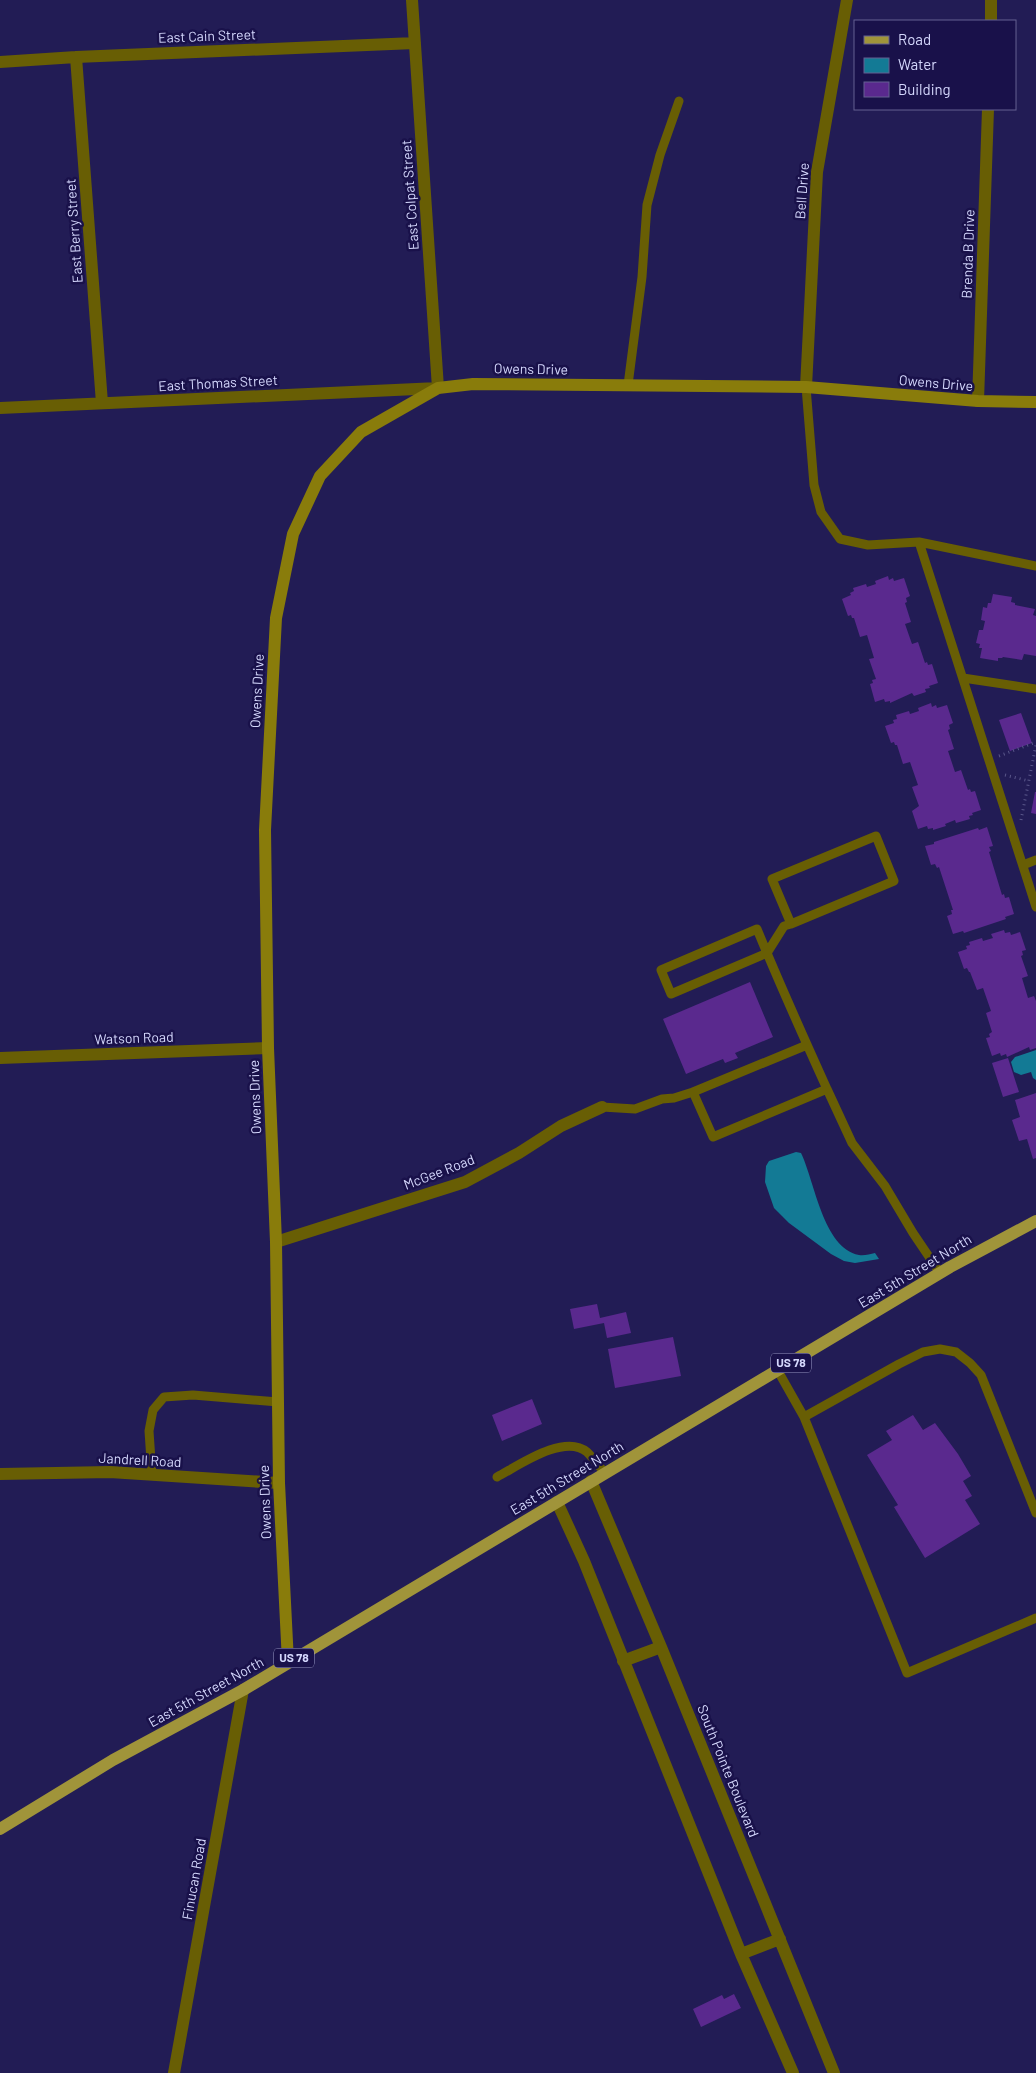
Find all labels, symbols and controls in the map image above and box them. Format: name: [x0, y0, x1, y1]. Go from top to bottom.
legend: [854, 20, 1016, 110]
street label: East Cain Street: [158, 25, 256, 46]
text: Road: [898, 30, 931, 48]
text: Water: [898, 55, 937, 73]
text: Building: [898, 80, 951, 98]
street label: East Colpat Street: [397, 139, 422, 251]
street label: Bell Drive: [791, 162, 812, 220]
street label: East Berry Street: [61, 178, 86, 284]
street label: Brenda B Drive: [957, 209, 978, 299]
street label: Owens Drive: [494, 359, 568, 378]
street label: East Thomas Street: [158, 371, 278, 394]
street label: Owens Drive: [898, 371, 974, 394]
street label: Owens Drive: [246, 653, 267, 729]
street label: Watson Road: [94, 1028, 174, 1047]
street label: Owens Drive: [245, 1060, 264, 1134]
street label: McGee Road: [401, 1150, 477, 1193]
street label: East 5th Street North: [855, 1230, 974, 1311]
road number: US 78: [771, 1354, 811, 1372]
street label: East 5th Street North: [507, 1437, 626, 1518]
street label: Jandrell Road: [98, 1449, 182, 1470]
street label: Owens Drive: [255, 1465, 274, 1539]
road number: US 78: [274, 1649, 314, 1668]
street label: East 5th Street North: [145, 1653, 266, 1730]
street label: South Pointe Boulevard: [694, 1702, 763, 1840]
street label: Finucan Road: [178, 1837, 209, 1921]

